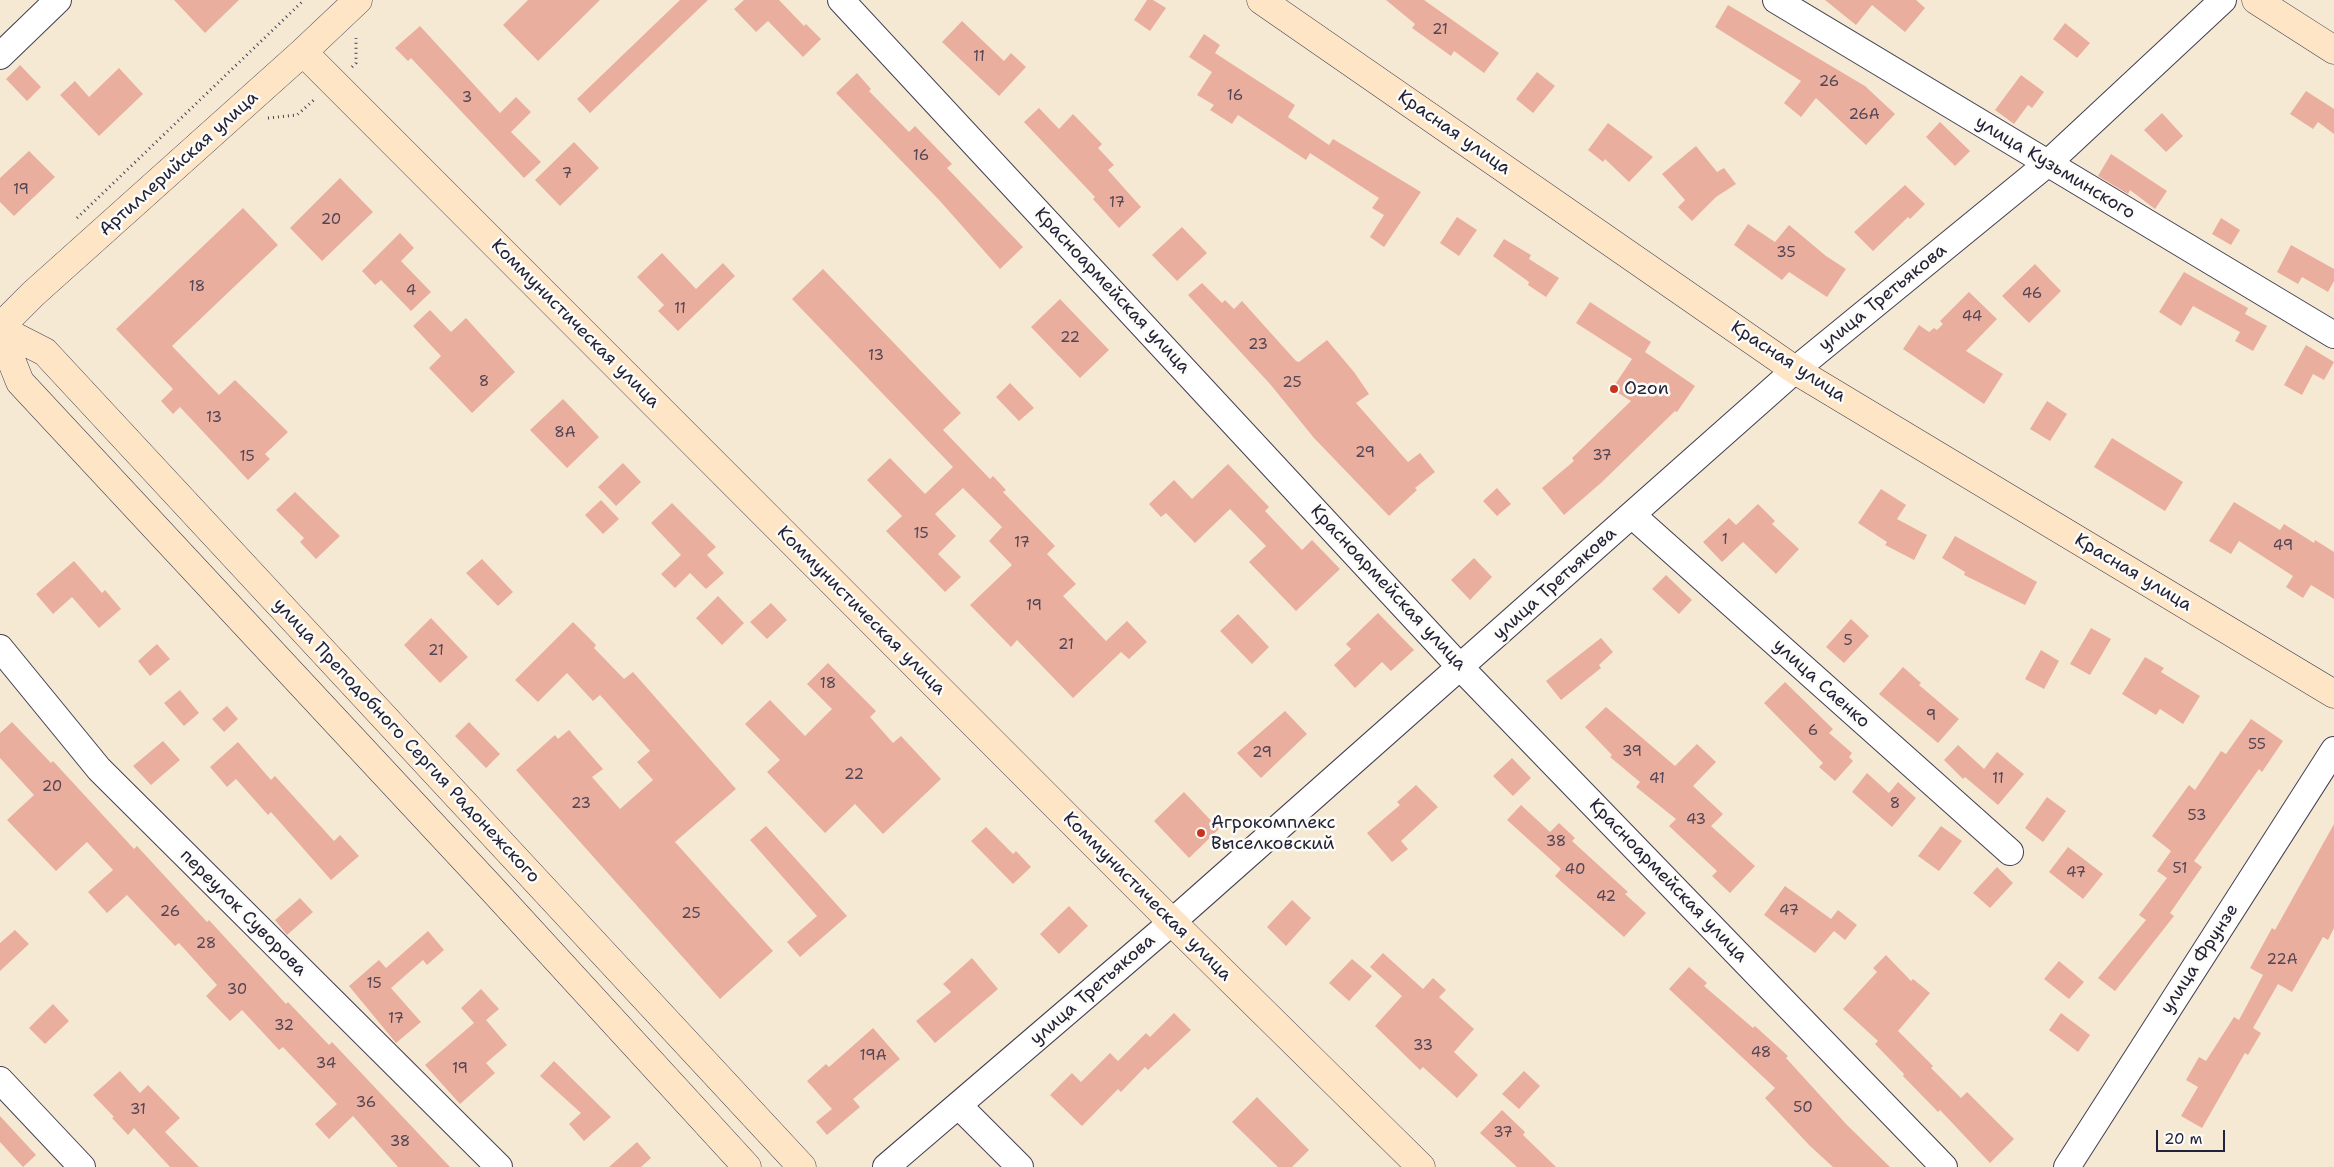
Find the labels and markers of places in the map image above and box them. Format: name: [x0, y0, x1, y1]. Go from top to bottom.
place label: Ozon: [1624, 378, 1669, 400]
marker: Ozon: [1608, 383, 1620, 395]
place label: Агрокомплекс Выселковский: [1211, 812, 1336, 854]
marker: Агрокомплекс Выселковский: [1195, 827, 1207, 839]

